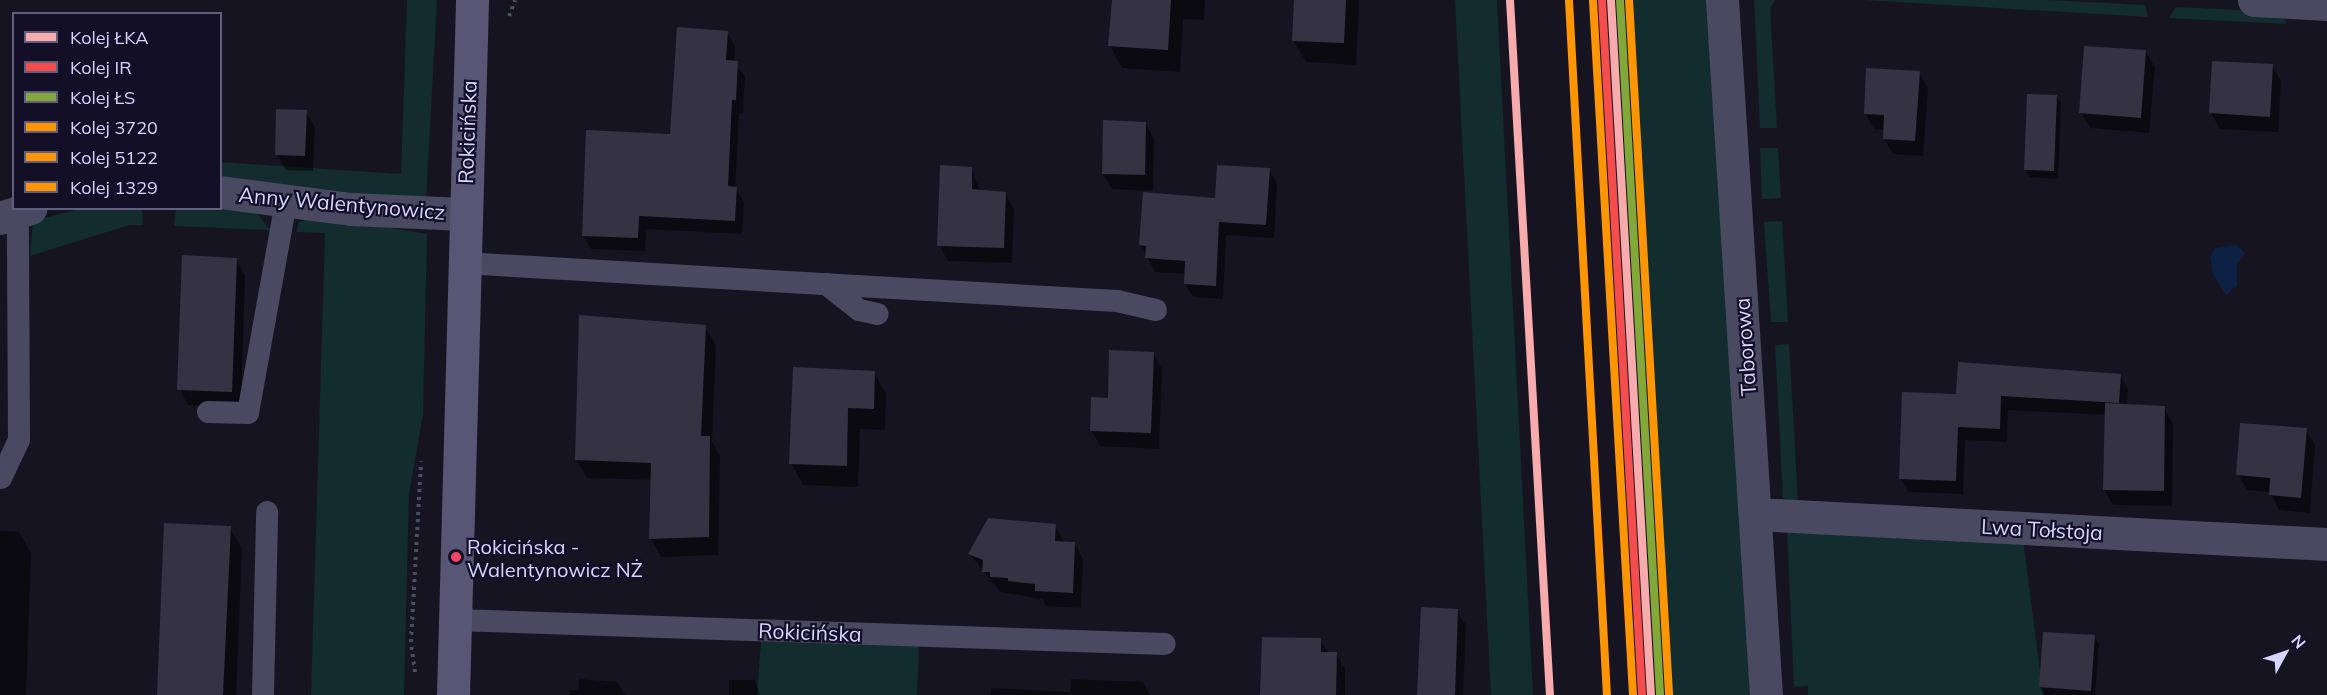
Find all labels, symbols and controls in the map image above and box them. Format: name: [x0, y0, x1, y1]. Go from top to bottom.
legend: [12, 12, 222, 210]
text: Kolej ŁKA: [70, 26, 149, 49]
text: Kolej IR: [70, 56, 132, 79]
street label: Rokicińska: [453, 80, 481, 184]
text: Kolej ŁS: [70, 86, 135, 109]
text: Kolej 3720: [70, 116, 158, 139]
text: Kolej 5122: [70, 146, 158, 169]
text: Kolej 1329: [70, 176, 158, 199]
street label: Anny Walentynowicz: [238, 181, 446, 225]
street label: Taborowa: [1729, 297, 1761, 397]
street label: Lwa Tołstoja: [1980, 513, 2104, 545]
place label: Rokicińska - Walentynowicz NŻ: [467, 534, 643, 581]
marker: Rokicińska - Walentynowicz NŻ: [450, 551, 462, 563]
street label: Rokicińska: [758, 618, 862, 646]
north arrow: [2255, 623, 2315, 683]
text: N: [2287, 630, 2310, 652]

